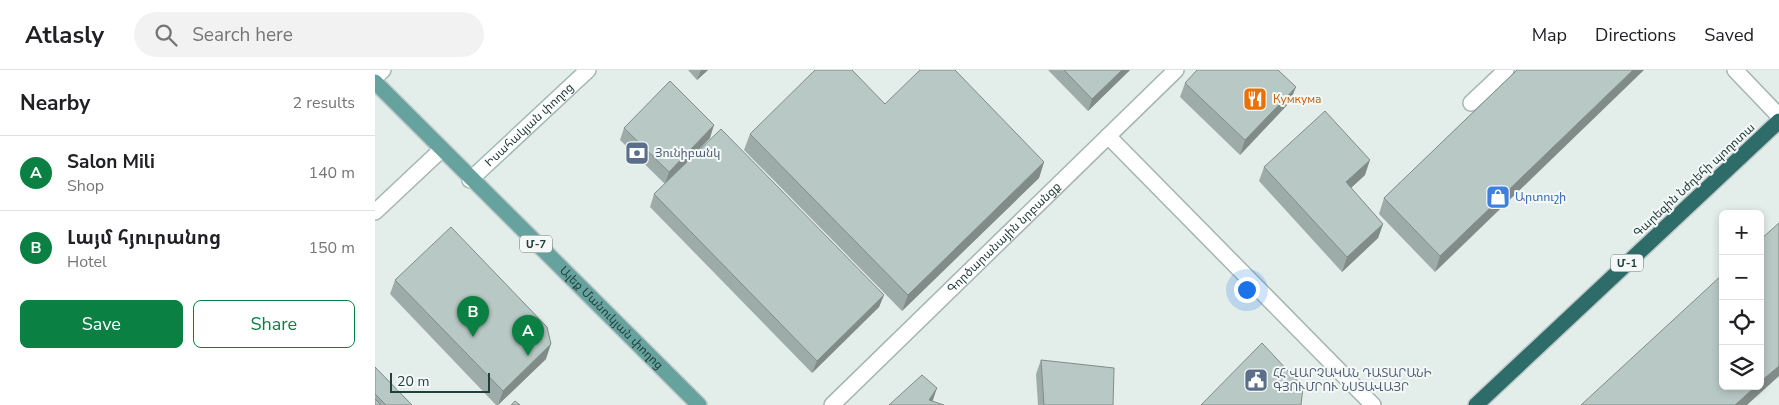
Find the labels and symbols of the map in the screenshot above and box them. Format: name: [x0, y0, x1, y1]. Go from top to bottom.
street label: Իսահակյան փողոց: [481, 79, 577, 170]
restaurant icon: Кумкума: [1242, 86, 1268, 112]
place label: Кумкума: [1273, 91, 1322, 107]
street label: Գարեգին Նժդեհի պողոտա: [1630, 119, 1758, 241]
bank icon: Յունիբանկ: [624, 140, 650, 166]
place label: Յունիբանկ: [655, 145, 720, 161]
street label: Գործարանային նրբանցք: [944, 178, 1064, 297]
shop icon: Արտուշի: [1485, 184, 1511, 210]
place label: Արտուշի: [1515, 189, 1566, 205]
road number: Մ-7: [520, 235, 552, 252]
road number: Մ-1: [1611, 254, 1643, 272]
street label: Ալեք Մանուկյան փողոց: [556, 263, 667, 373]
your location: [1234, 277, 1260, 303]
pin: B: [457, 296, 489, 337]
pin: A: [512, 315, 544, 356]
place label: ՀՀ ՎԱՐՉԱԿԱՆ ԴԱՏԱՐԱՆԻ ԳՅՈՒՄՐՈՒ ՆՍՏԱՎԱՅՐ: [1273, 365, 1432, 395]
public building icon: ՀՀ ՎԱՐՉԱԿԱՆ ԴԱՏԱՐԱՆԻ ԳՅՈՒՄՐՈՒ ՆՍՏԱՎԱՅՐ: [1243, 367, 1269, 393]
scale bar: [390, 370, 490, 393]

